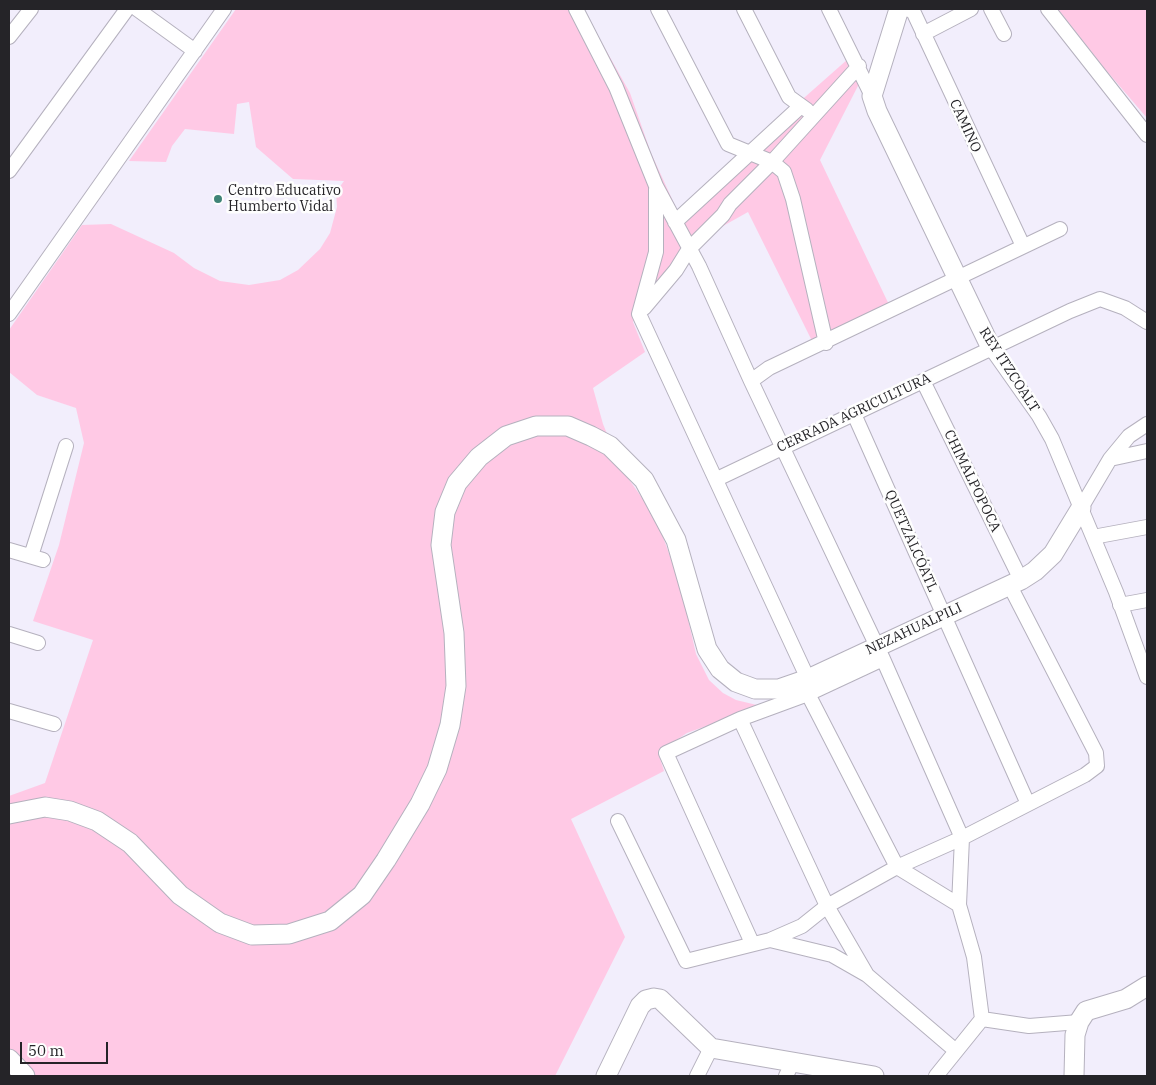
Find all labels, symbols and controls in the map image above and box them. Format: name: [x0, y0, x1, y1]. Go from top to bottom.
street label: CAMINO: [945, 97, 985, 155]
place label: Centro Educativo Humberto Vidal: [228, 183, 341, 216]
marker: Centro Educativo Humberto Vidal: [212, 193, 224, 205]
street label: REY ITZCOALT: [975, 325, 1043, 415]
street label: CERRADA AGRICULTURA: [774, 370, 934, 456]
street label: CHIMALPOPOCA: [940, 427, 1004, 535]
street label: QUETZALCÓATL: [881, 487, 941, 595]
street label: NEZAHUALPILI: [863, 599, 965, 659]
scale bar: [22, 1032, 110, 1064]
text: 50 m: [28, 1041, 64, 1060]

